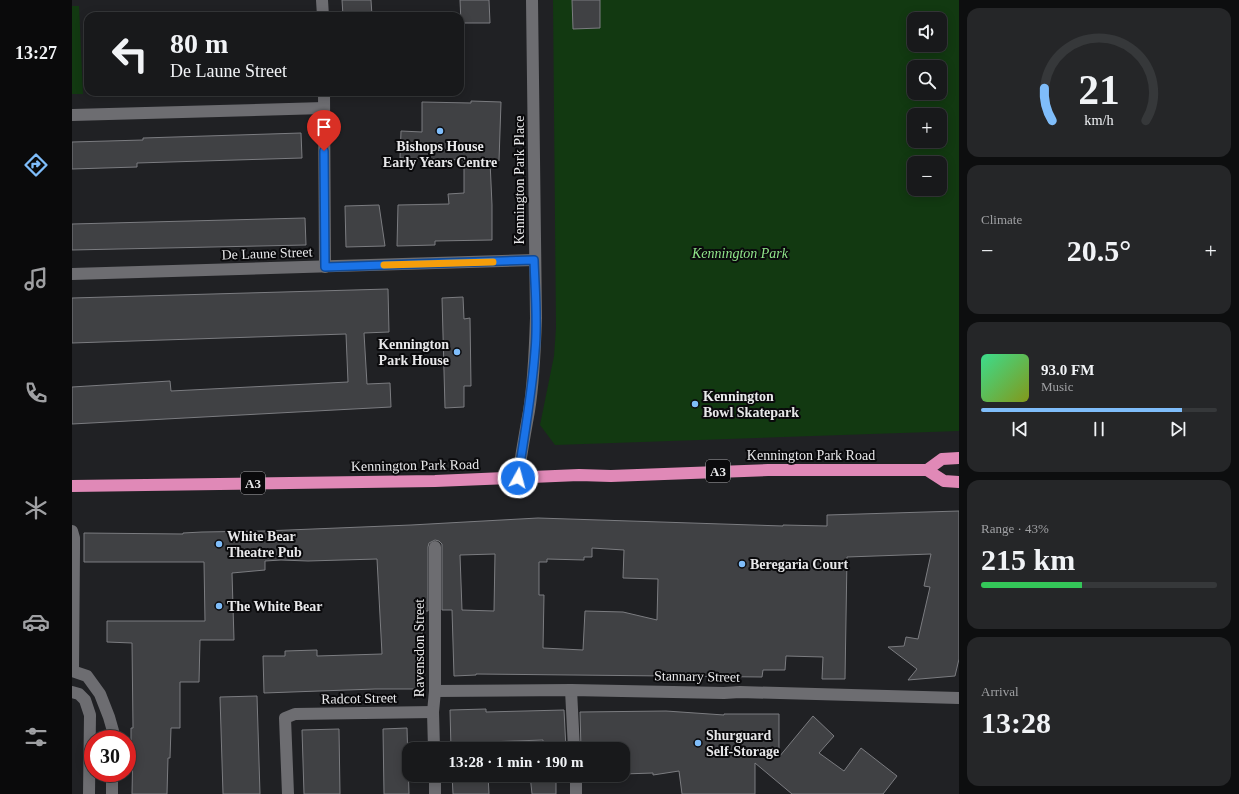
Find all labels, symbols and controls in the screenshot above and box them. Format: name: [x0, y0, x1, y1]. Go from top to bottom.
map controls: [907, 12, 947, 196]
button: sound: [907, 12, 947, 52]
icon: left: [104, 28, 156, 80]
text: 80 m: [170, 28, 228, 59]
text: 13:27: [15, 43, 57, 63]
button: search: [907, 60, 947, 100]
text: De Laune Street: [170, 61, 287, 81]
text: 21: [1078, 66, 1120, 112]
button: +: [907, 108, 947, 148]
pin: [307, 110, 341, 151]
text: km/h: [1084, 111, 1114, 127]
street label: Kennington Park Place: [512, 115, 527, 245]
icon: arrive: [313, 116, 335, 138]
marker: Bishops House Early Years Centre: [435, 126, 445, 136]
place label: Bishops House Early Years Centre: [383, 139, 497, 170]
icon: directions: [22, 151, 50, 179]
button: −: [907, 156, 947, 196]
text: Climate: [981, 212, 1022, 227]
text: 20.5°: [1067, 234, 1131, 267]
text: −: [981, 238, 993, 263]
text: +: [1205, 238, 1217, 263]
street label: De Laune Street: [221, 244, 313, 263]
park label: Kennington Park: [691, 246, 789, 261]
icon: music: [22, 265, 50, 293]
place label: Kennington Park House: [378, 337, 449, 368]
marker: Kennington Park House: [452, 347, 462, 357]
text: 93.0 FM: [1041, 362, 1094, 378]
icon: phone: [22, 379, 50, 407]
text: Music: [1041, 379, 1074, 394]
place label: Kennington Bowl Skatepark: [703, 389, 799, 420]
marker: Kennington Bowl Skatepark: [690, 399, 700, 409]
icon: previous: [1009, 418, 1031, 440]
icon: pause: [1088, 418, 1110, 440]
icon: next: [1167, 418, 1189, 440]
street label: Kennington Park Road: [747, 448, 875, 463]
street label: Kennington Park Road: [351, 457, 479, 474]
position arrow: [497, 457, 539, 499]
road number: A3: [706, 460, 730, 482]
road number: A3: [241, 472, 265, 494]
icon: climate: [22, 494, 50, 522]
text: Range · 43%: [981, 521, 1049, 536]
place label: White Bear Theatre Pub: [227, 529, 302, 560]
marker: White Bear Theatre Pub: [214, 539, 224, 549]
text: 215 km: [981, 543, 1075, 576]
place label: Beregaria Court: [750, 557, 848, 572]
marker: Beregaria Court: [737, 559, 747, 569]
place label: The White Bear: [227, 599, 322, 614]
street label: Ravensdon Street: [412, 599, 427, 697]
marker: The White Bear: [214, 601, 224, 611]
icon: car: [22, 608, 50, 636]
street label: Stannary Street: [654, 668, 740, 685]
text: Arrival: [981, 684, 1019, 699]
street label: Radcot Street: [321, 690, 397, 707]
text: 13:28: [981, 706, 1051, 739]
icon: filters: [22, 723, 50, 751]
place label: Shurguard Self-Storage: [706, 728, 779, 759]
speed limit sign: 30: [84, 730, 136, 782]
marker: Shurguard Self-Storage: [693, 738, 703, 748]
text: 13:28 · 1 min · 190 m: [449, 754, 584, 770]

